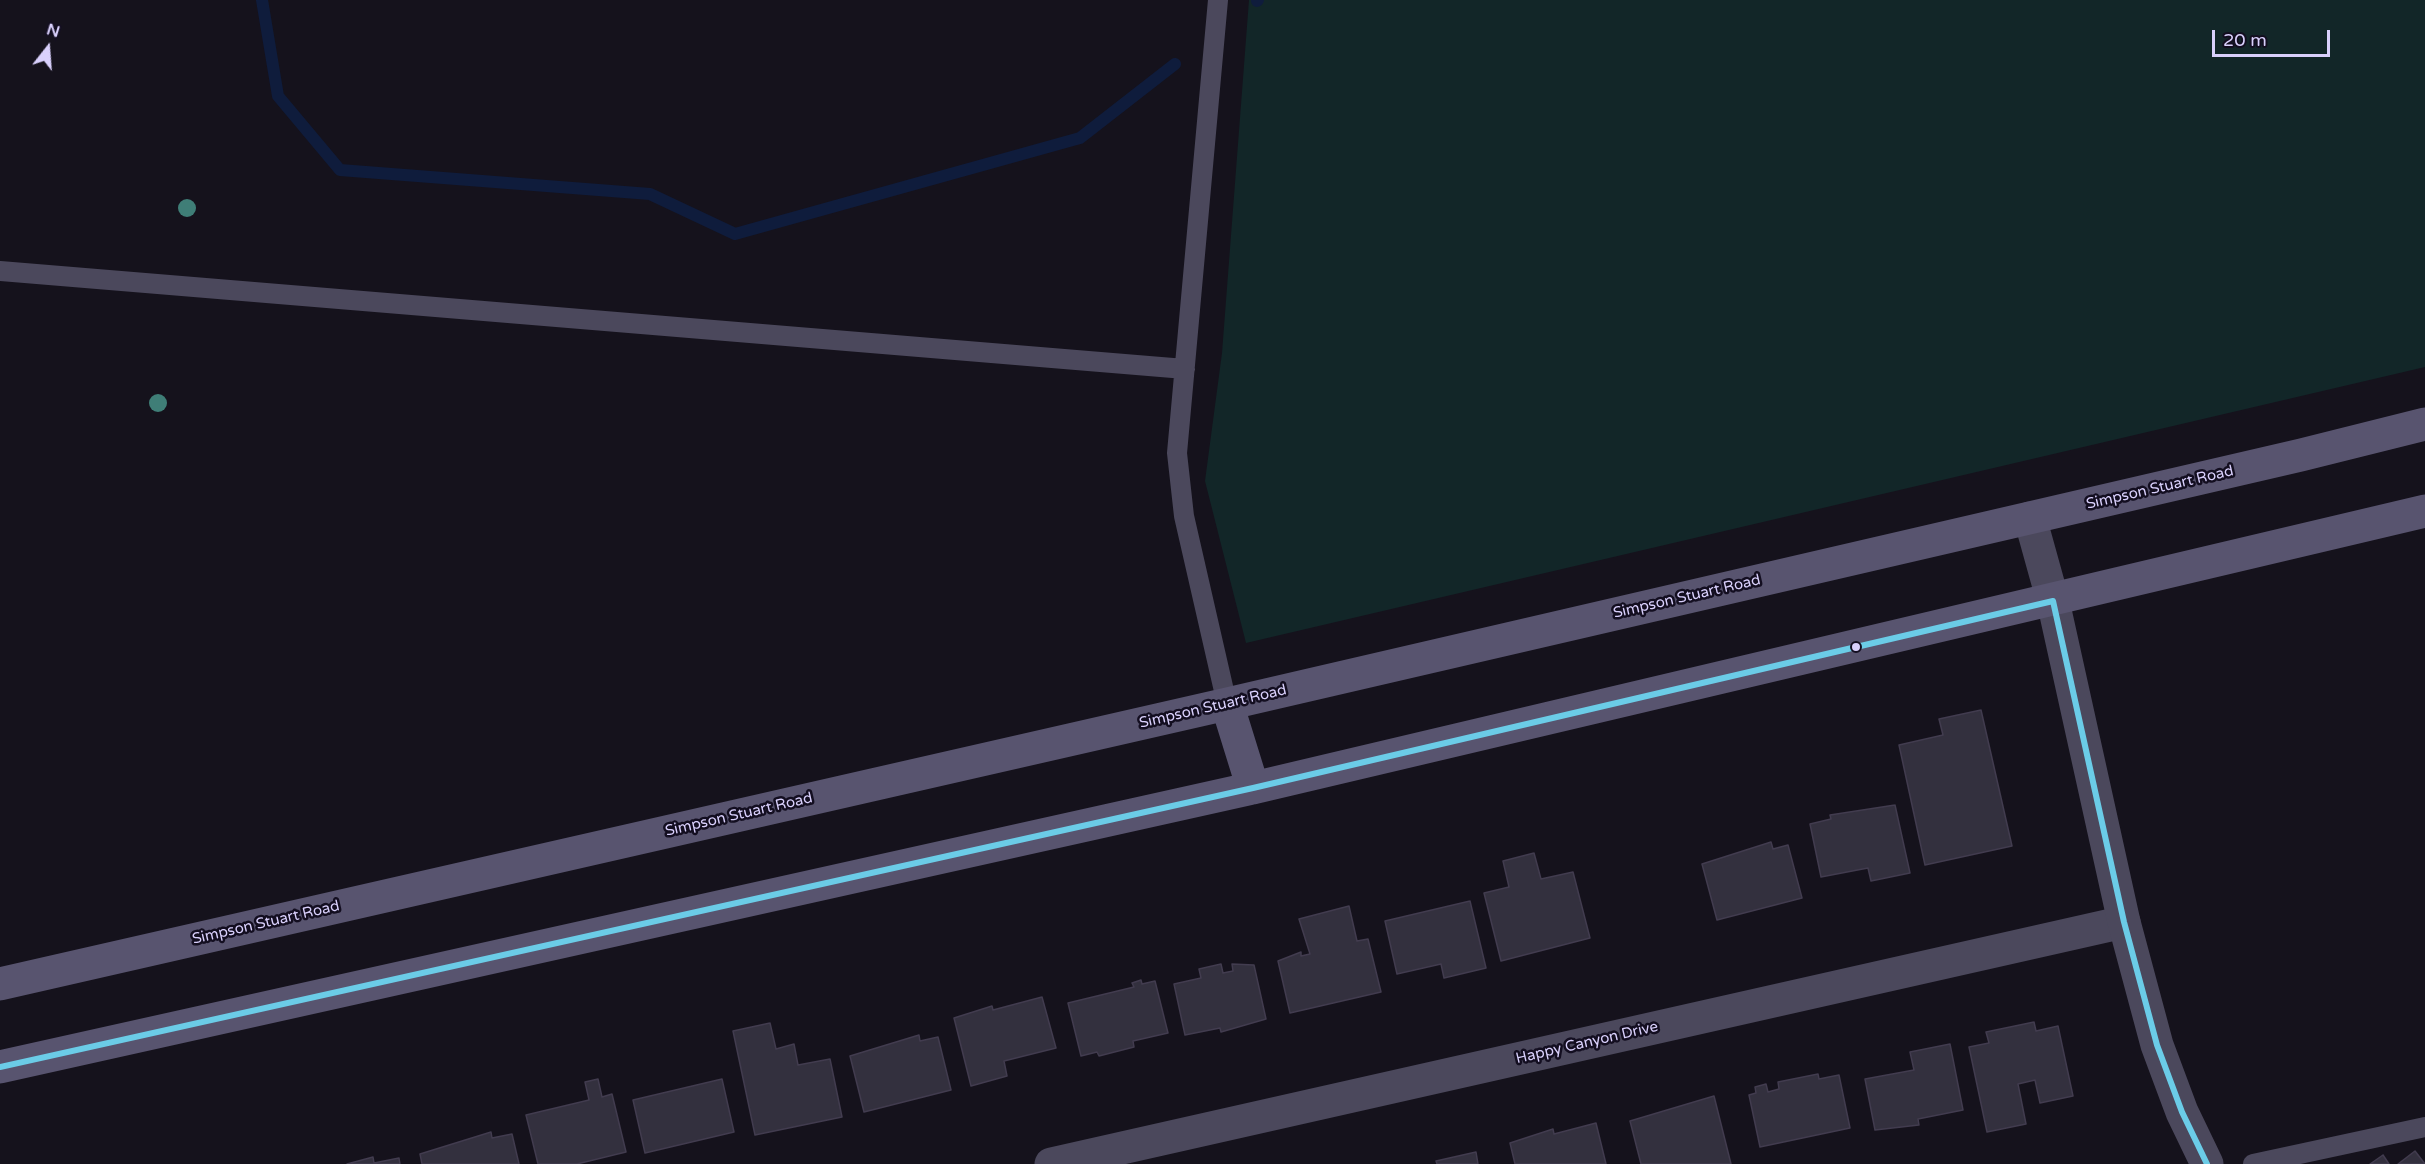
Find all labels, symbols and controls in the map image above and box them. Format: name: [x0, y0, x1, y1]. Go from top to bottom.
north arrow: [18, 18, 78, 78]
scale bar: [2215, 18, 2334, 56]
text: N: [44, 19, 62, 42]
text: 20 m: [2223, 29, 2267, 51]
street label: Simpson Stuart Road: [2085, 462, 2235, 514]
street label: Simpson Stuart Road: [1612, 571, 1762, 623]
unlabelled marker: [1850, 641, 1862, 653]
street label: Simpson Stuart Road: [1138, 681, 1288, 733]
street label: Simpson Stuart Road: [664, 789, 814, 841]
street label: Simpson Stuart Road: [191, 897, 341, 949]
street label: Happy Canyon Drive: [1514, 1018, 1660, 1068]

